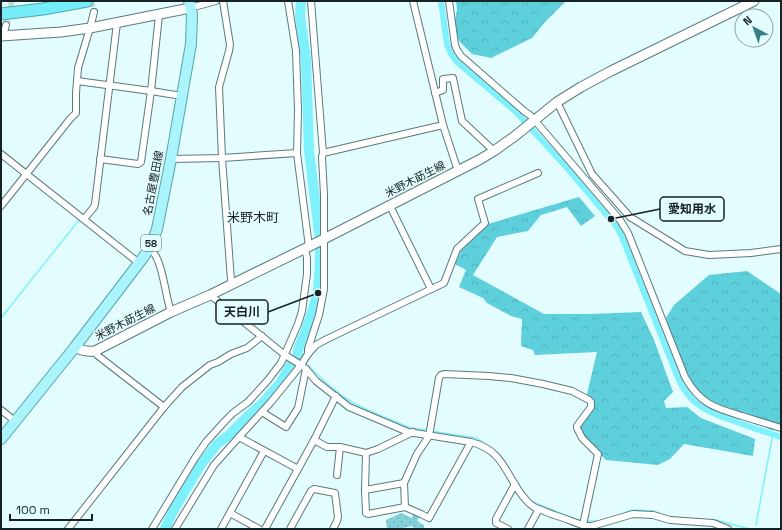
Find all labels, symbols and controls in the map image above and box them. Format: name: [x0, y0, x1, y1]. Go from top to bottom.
north arrow: [734, 8, 774, 48]
text: N: [740, 13, 755, 28]
street label: 名古屋豊田線: [140, 149, 166, 217]
street label: 米野木莇生線: [382, 158, 448, 200]
callout: 愛知用水: [660, 197, 724, 221]
text: 愛知用水: [668, 201, 716, 217]
district label: 米野木町: [227, 209, 279, 226]
road number: 58: [141, 235, 161, 251]
callout: 天白川: [216, 300, 268, 324]
street label: 米野木莇生線: [92, 301, 158, 343]
text: 天白川: [224, 304, 260, 320]
scale bar: [10, 496, 92, 522]
text: 100 m: [16, 502, 50, 518]

